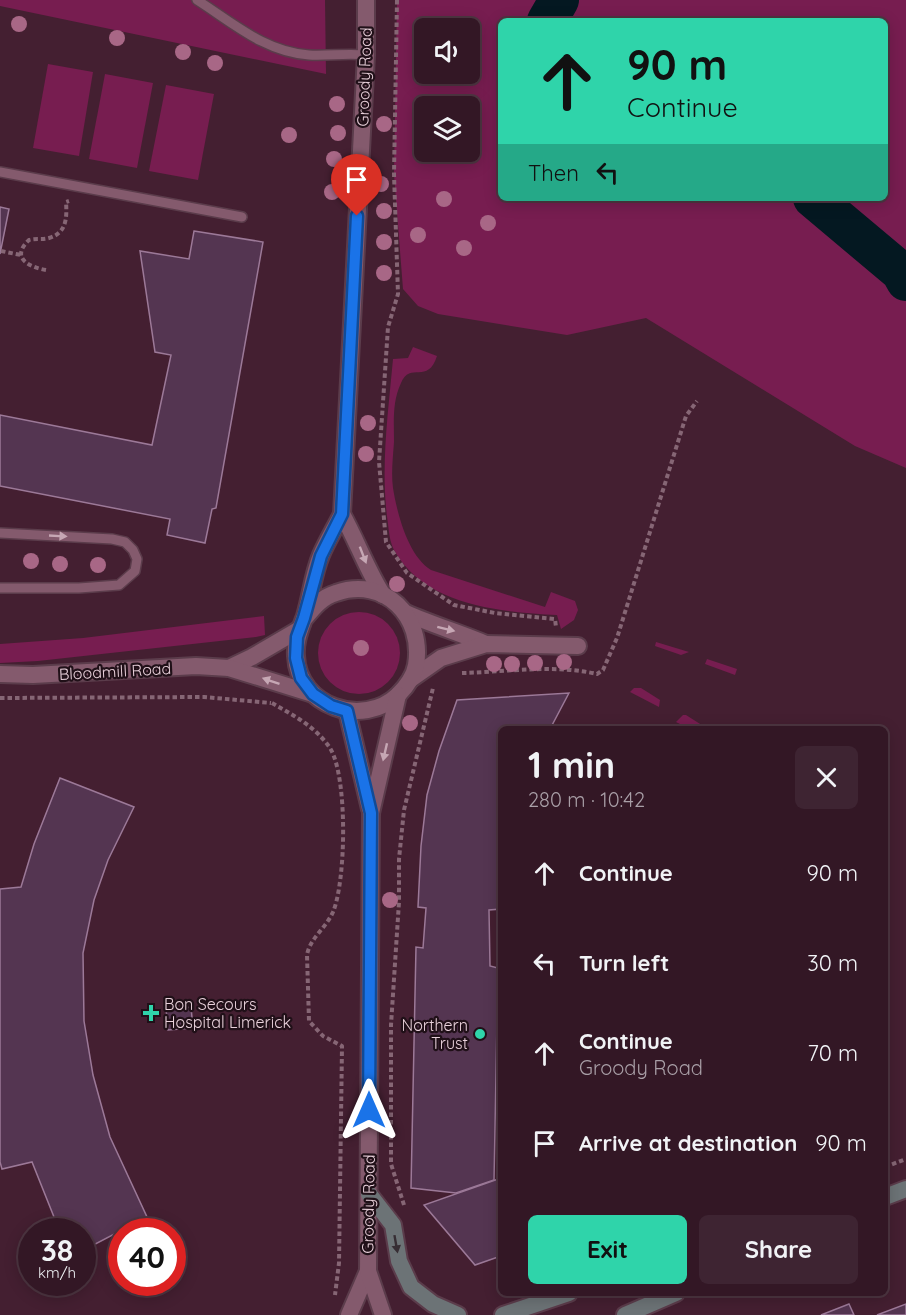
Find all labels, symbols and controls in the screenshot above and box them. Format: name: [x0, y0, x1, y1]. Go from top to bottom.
map controls: [414, 18, 480, 162]
button: sound: [414, 18, 480, 84]
street label: Groody Road: [352, 27, 376, 127]
text: 90 m: [627, 38, 727, 91]
icon: ahead: [528, 42, 606, 120]
text: Continue: [627, 90, 738, 124]
button: layers: [414, 96, 480, 162]
pin: [331, 154, 382, 216]
icon: left: [591, 156, 624, 189]
text: Then: [528, 159, 579, 187]
icon: arrive: [340, 163, 373, 196]
one-way arrow: [49, 532, 68, 541]
one-way arrow: [358, 546, 368, 564]
one-way arrow: [437, 624, 455, 634]
street label: Bloodmill Road: [58, 658, 172, 684]
one-way arrow: [262, 675, 280, 685]
text: 1 min: [528, 742, 615, 787]
one-way arrow: [380, 743, 389, 762]
button: close: [795, 746, 858, 809]
text: 280 m · 10:42: [528, 787, 645, 812]
icon: ahead: [528, 857, 561, 890]
text: Continue: [579, 859, 673, 887]
text: 90 m: [807, 859, 858, 887]
icon: left: [528, 947, 561, 980]
text: Turn left: [579, 949, 669, 977]
text: 30 m: [807, 949, 858, 977]
place label: Bon Secours Hospital Limerick: [164, 994, 291, 1032]
marker: Bon Secours Hospital Limerick: [142, 1004, 160, 1022]
place label: Northern Trust: [402, 1015, 468, 1053]
marker: Northern Trust: [473, 1027, 487, 1041]
text: Continue: [579, 1027, 673, 1055]
icon: ahead: [528, 1037, 561, 1070]
text: 70 m: [808, 1039, 858, 1067]
text: Groody Road: [579, 1055, 703, 1080]
position arrow: [337, 1078, 401, 1142]
icon: arrive: [528, 1127, 561, 1160]
text: Arrive at destination: [579, 1129, 797, 1157]
text: 90 m: [815, 1129, 867, 1157]
street label: Groody Road: [357, 1154, 379, 1254]
button: Exit: [528, 1215, 687, 1284]
button: Share: [699, 1215, 858, 1284]
speed limit sign: 40: [108, 1218, 186, 1296]
text: 38: [41, 1231, 73, 1269]
one-way arrow: [392, 1235, 401, 1254]
text: km/h: [38, 1263, 76, 1282]

